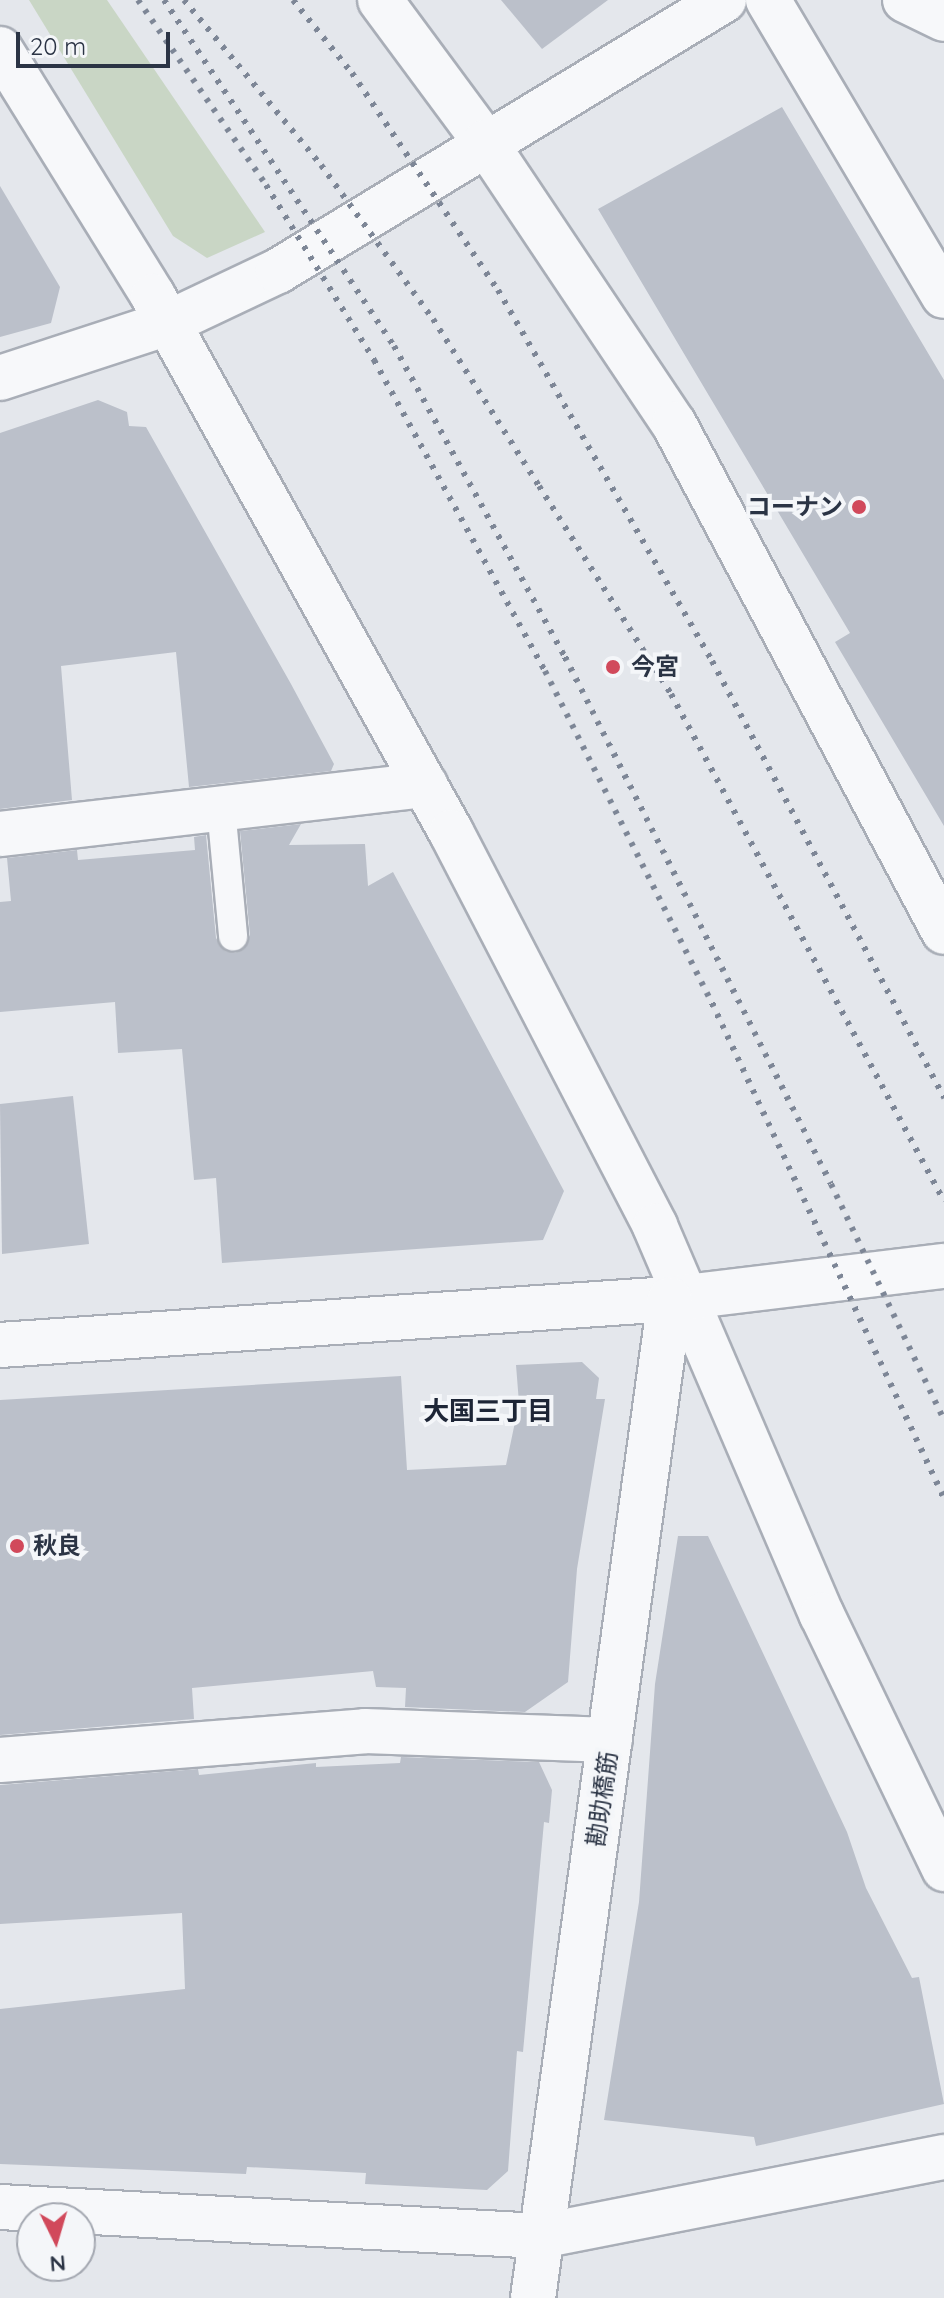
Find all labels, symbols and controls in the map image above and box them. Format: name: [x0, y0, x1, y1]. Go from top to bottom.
scale bar: [20, 16, 174, 66]
text: 20 m: [30, 31, 86, 61]
place label: コーナン: [747, 493, 843, 521]
marker: コーナン: [850, 498, 868, 516]
place label: 今宮: [631, 653, 679, 681]
marker: 今宮: [602, 656, 624, 678]
district label: 大国三丁目: [423, 1395, 553, 1427]
place label: 秋良: [33, 1532, 81, 1560]
marker: 秋良: [8, 1537, 26, 1555]
street label: 勘助橋筋: [581, 1749, 623, 1849]
north arrow: [16, 2202, 96, 2282]
text: N: [49, 2249, 67, 2279]

